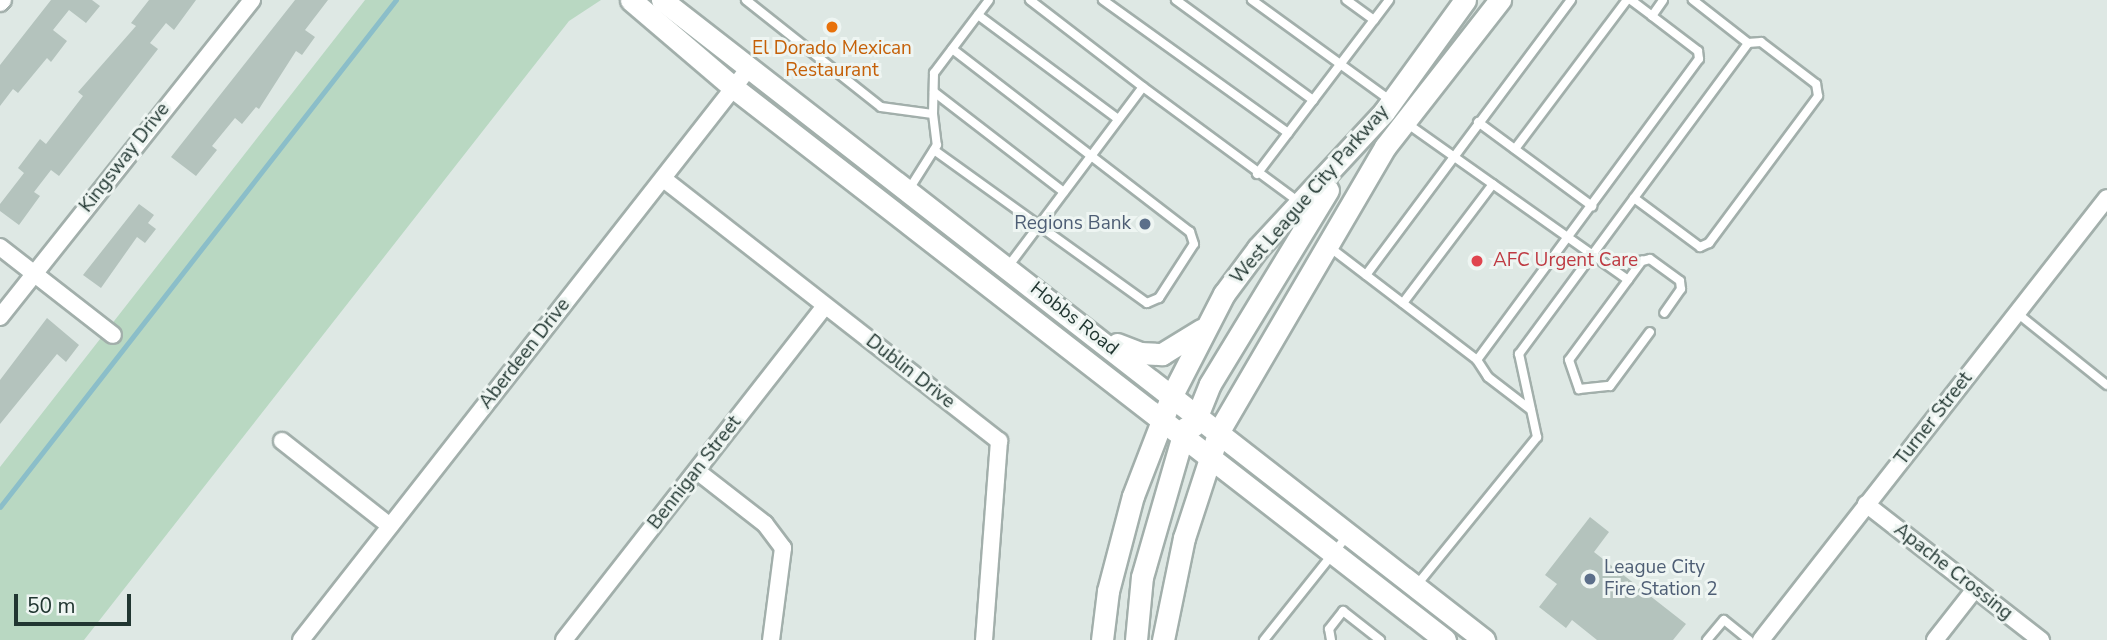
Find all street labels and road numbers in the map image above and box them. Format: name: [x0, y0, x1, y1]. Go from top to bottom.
street label: Kingsway Drive: [75, 99, 175, 217]
street label: West League City Parkway: [1226, 101, 1394, 289]
street label: Hobbs Road: [1025, 278, 1123, 360]
street label: Aberdeen Drive: [475, 294, 575, 414]
street label: Dublin Drive: [861, 330, 959, 414]
street label: Turner Street: [1891, 368, 1977, 470]
street label: Bennigan Street: [644, 412, 746, 534]
street label: Apache Crossing: [1889, 519, 2017, 625]

